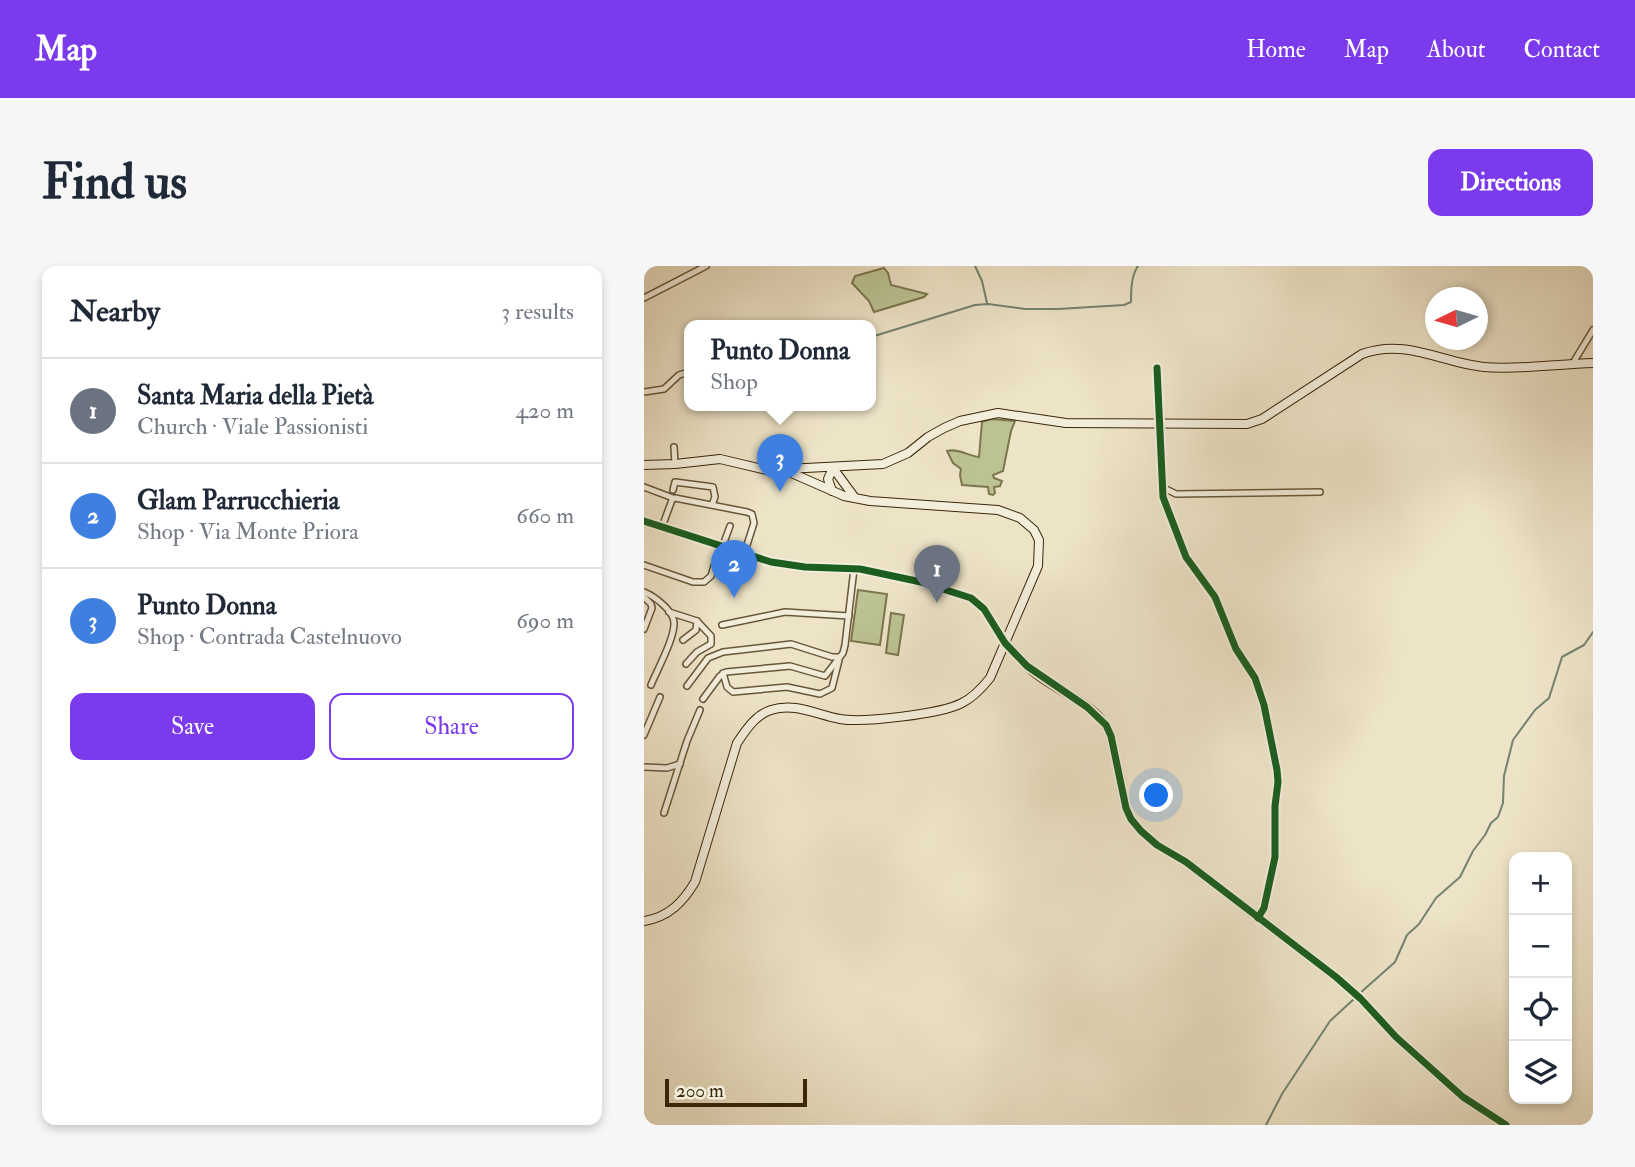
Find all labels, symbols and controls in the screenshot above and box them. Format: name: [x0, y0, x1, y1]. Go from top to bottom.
text: Map: [35, 29, 97, 70]
text: Home: [1246, 34, 1306, 65]
text: Map: [1344, 34, 1389, 65]
text: About: [1427, 34, 1486, 65]
text: Contact: [1524, 34, 1600, 65]
button: Directions: [1428, 149, 1593, 216]
text: Find us: [42, 152, 187, 213]
north arrow: [1425, 287, 1488, 350]
text: Nearby: [70, 293, 160, 330]
text: 3 results: [501, 297, 574, 326]
popup: [684, 320, 876, 411]
text: Punto Donna: [710, 335, 850, 367]
text: Shop: [710, 367, 758, 396]
text: Santa Maria della Pietà: [137, 380, 374, 412]
text: 1: [89, 396, 97, 425]
text: 420 m: [515, 396, 574, 425]
text: Church · Viale Passionisti: [137, 412, 368, 441]
pin: 3: [757, 434, 803, 492]
text: Glam Parrucchieria: [137, 485, 339, 517]
text: 2: [87, 501, 99, 530]
text: 660 m: [516, 501, 574, 530]
text: Shop · Via Monte Priora: [137, 517, 359, 546]
pin: 2: [711, 540, 757, 598]
pin: 1: [914, 545, 960, 603]
text: Punto Donna: [137, 590, 276, 622]
text: 3: [89, 606, 97, 635]
text: 690 m: [516, 606, 574, 635]
text: Shop · Contrada Castelnuovo: [137, 622, 402, 651]
button: Save: [70, 693, 315, 760]
button: Share: [329, 693, 574, 760]
your location: [1139, 778, 1173, 812]
map controls: [1509, 852, 1572, 1104]
button: +: [1509, 852, 1572, 915]
button: −: [1509, 915, 1572, 978]
button: locate: [1509, 978, 1572, 1041]
button: layers: [1509, 1041, 1572, 1104]
scale bar: [665, 1076, 807, 1108]
text: 200 m: [676, 1079, 724, 1103]

